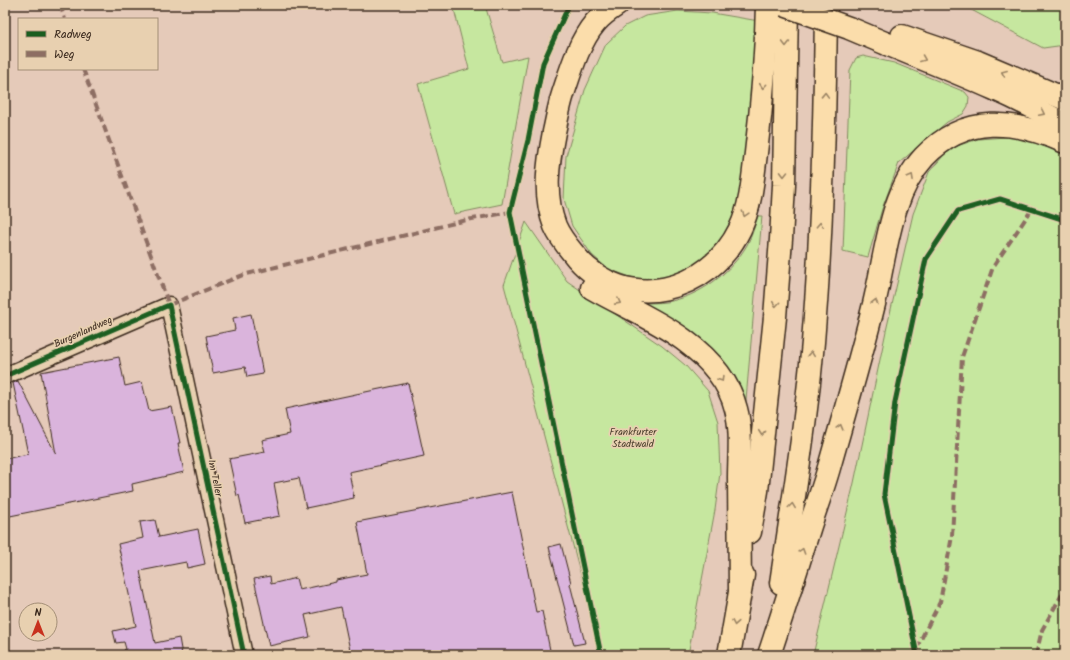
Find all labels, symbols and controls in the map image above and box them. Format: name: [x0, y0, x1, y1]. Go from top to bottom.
legend: [18, 18, 158, 70]
text: Radweg: [54, 25, 92, 44]
one-way arrow: [782, 41, 791, 47]
text: Weg: [54, 45, 75, 64]
one-way arrow: [920, 55, 927, 63]
one-way arrow: [1000, 69, 1007, 77]
one-way arrow: [758, 83, 767, 89]
one-way arrow: [820, 92, 829, 98]
one-way arrow: [1037, 108, 1045, 116]
one-way arrow: [780, 171, 788, 177]
one-way arrow: [906, 174, 913, 181]
one-way arrow: [741, 211, 750, 218]
one-way arrow: [816, 222, 825, 228]
one-way arrow: [614, 297, 622, 305]
one-way arrow: [870, 298, 878, 305]
one-way arrow: [771, 301, 780, 307]
street label: Burgenlandweg: [51, 312, 115, 352]
one-way arrow: [807, 351, 816, 357]
one-way arrow: [716, 375, 724, 382]
park label: Frankfurter Stadtwald: [610, 424, 657, 452]
one-way arrow: [836, 424, 844, 430]
one-way arrow: [758, 430, 767, 436]
street label: Im Teller: [203, 458, 227, 499]
one-way arrow: [787, 503, 796, 509]
one-way arrow: [797, 548, 806, 555]
north arrow: [18, 602, 58, 642]
text: N: [35, 604, 42, 622]
one-way arrow: [731, 620, 740, 626]

